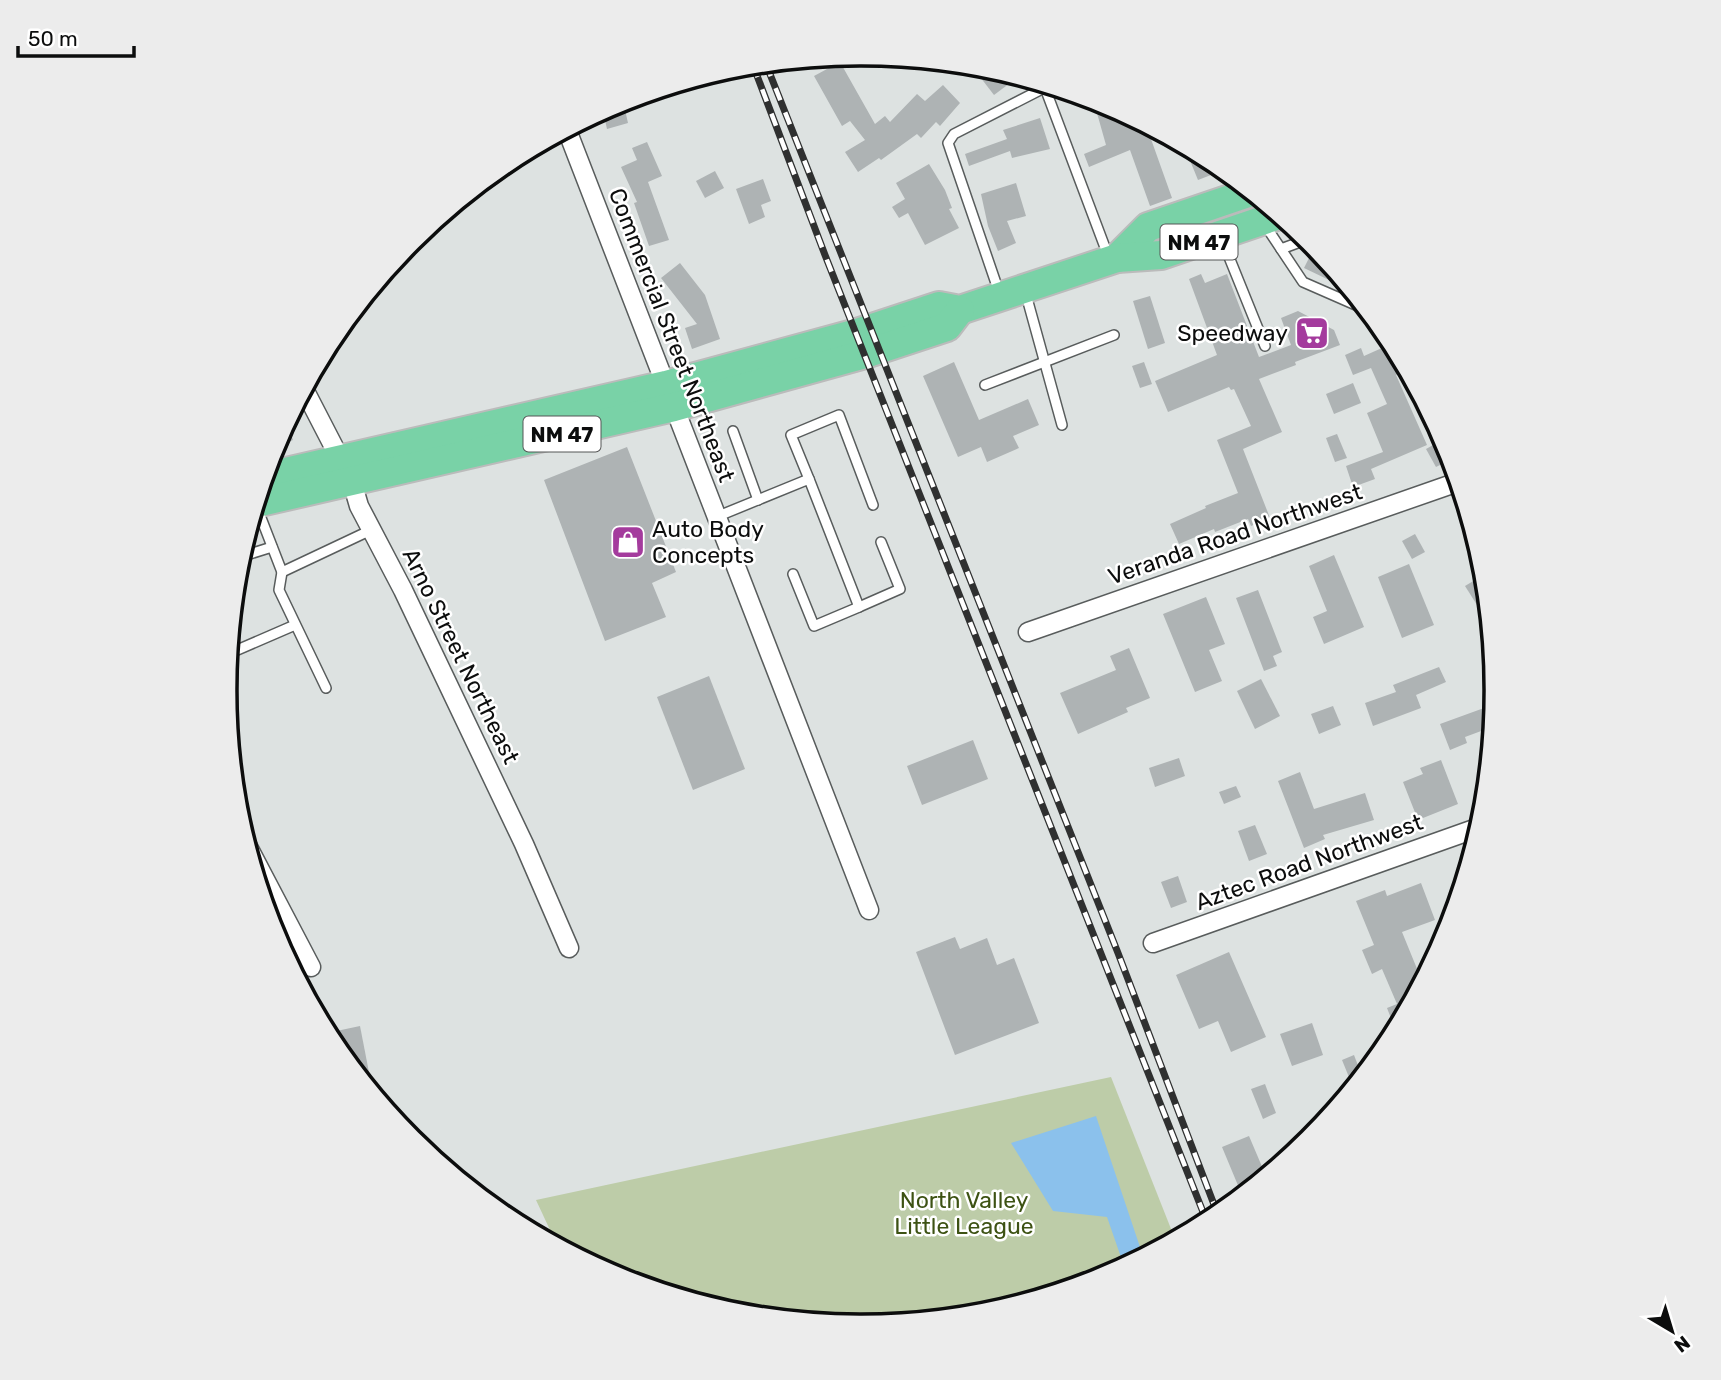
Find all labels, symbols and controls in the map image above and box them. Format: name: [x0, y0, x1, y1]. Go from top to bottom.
scale bar: [18, 14, 133, 58]
text: 50 m: [28, 26, 78, 51]
street label: Commercial Street Northeast: [603, 184, 741, 486]
road number: NM 47: [1160, 224, 1238, 260]
supermarket icon: Speedway: [1293, 314, 1331, 352]
place label: Speedway: [1177, 319, 1288, 347]
road number: NM 47: [524, 416, 600, 452]
street label: Veranda Road Northwest: [1104, 477, 1366, 591]
place label: Auto Body Concepts: [652, 515, 764, 569]
shop icon: Auto Body Concepts: [609, 523, 647, 561]
street label: Arno Street Northeast: [397, 544, 525, 768]
street label: Aztec Road Northwest: [1191, 808, 1427, 916]
park label: North Valley Little League: [894, 1186, 1034, 1240]
north arrow: [1637, 1296, 1707, 1366]
text: N: [1670, 1331, 1695, 1357]

